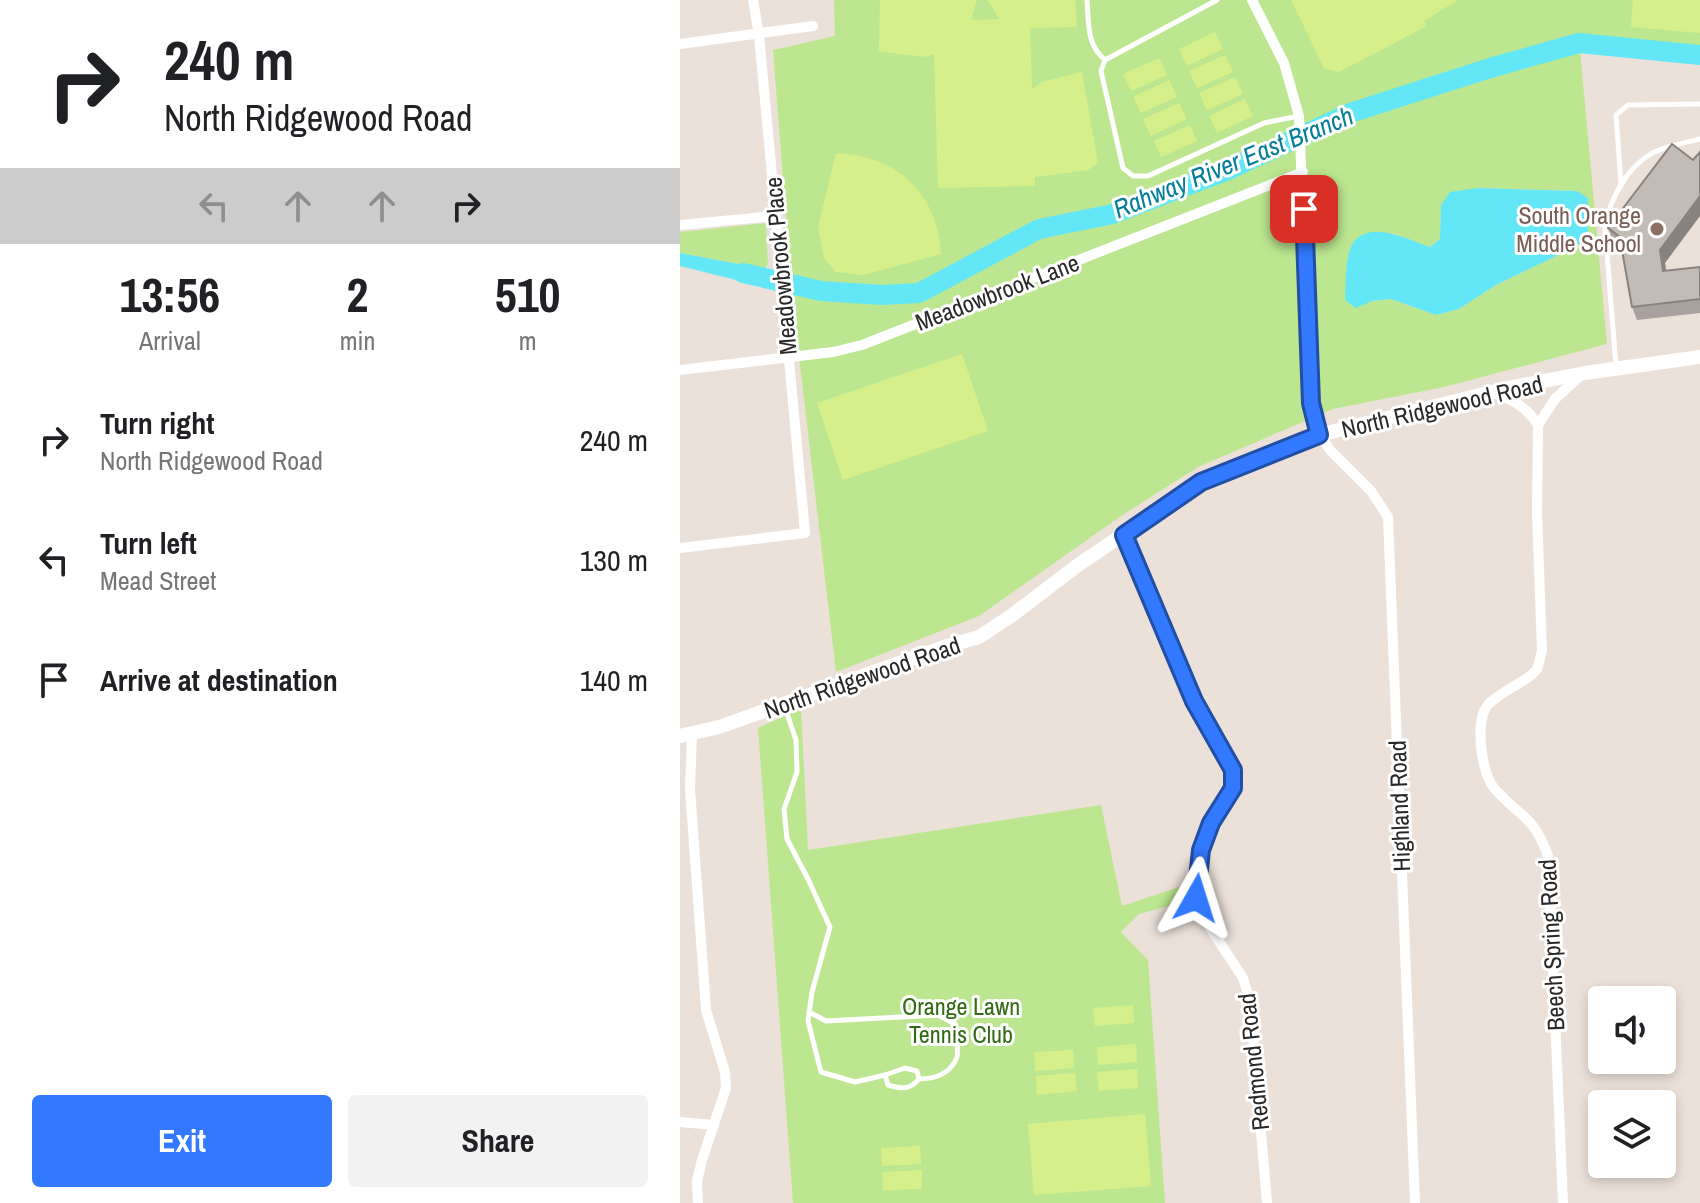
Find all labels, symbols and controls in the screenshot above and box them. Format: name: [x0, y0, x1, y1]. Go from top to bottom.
text: 240 m: [164, 22, 294, 97]
icon: right: [32, 32, 136, 136]
text: North Ridgewood Road: [164, 94, 472, 142]
water label: Rahway River East Branch: [1108, 98, 1358, 226]
pin: [1270, 175, 1338, 243]
street label: Meadowbrook Place: [756, 176, 804, 356]
icon: left: [192, 184, 236, 228]
icon: ahead: [276, 184, 320, 228]
icon: ahead: [360, 184, 404, 228]
icon: right: [444, 184, 488, 228]
icon: arrive: [1282, 187, 1326, 231]
place label: South Orange Middle School: [1516, 199, 1641, 259]
marker: South Orange Middle School: [1648, 220, 1666, 238]
street label: Meadowbrook Lane: [911, 246, 1083, 338]
text: 13:56: [120, 262, 220, 327]
text: 2: [347, 262, 368, 327]
text: 510: [495, 262, 560, 327]
text: Arrival: [139, 323, 201, 358]
text: min: [340, 323, 375, 358]
text: m: [519, 323, 537, 358]
street label: North Ridgewood Road: [1338, 367, 1546, 445]
text: Turn right: [100, 403, 214, 443]
icon: right: [32, 418, 76, 462]
text: 240 m: [580, 420, 648, 460]
text: North Ridgewood Road: [100, 443, 323, 478]
text: Turn left: [100, 523, 197, 563]
icon: left: [32, 538, 76, 582]
text: 130 m: [580, 540, 648, 580]
text: Mead Street: [100, 563, 216, 598]
street label: North Ridgewood Road: [760, 628, 964, 726]
icon: arrive: [32, 658, 76, 702]
text: Arrive at destination: [100, 660, 338, 700]
text: 140 m: [580, 660, 648, 700]
street label: Highland Road: [1381, 740, 1417, 872]
position arrow: [1154, 856, 1238, 940]
street label: Beech Spring Road: [1531, 858, 1571, 1032]
map controls: [1588, 986, 1676, 1178]
button: sound: [1588, 986, 1676, 1074]
park label: Orange Lawn Tennis Club: [902, 990, 1020, 1050]
street label: Redmond Road: [1230, 992, 1276, 1132]
button: layers: [1588, 1090, 1676, 1178]
button: Exit: [32, 1095, 332, 1187]
button: Share: [348, 1095, 648, 1187]

